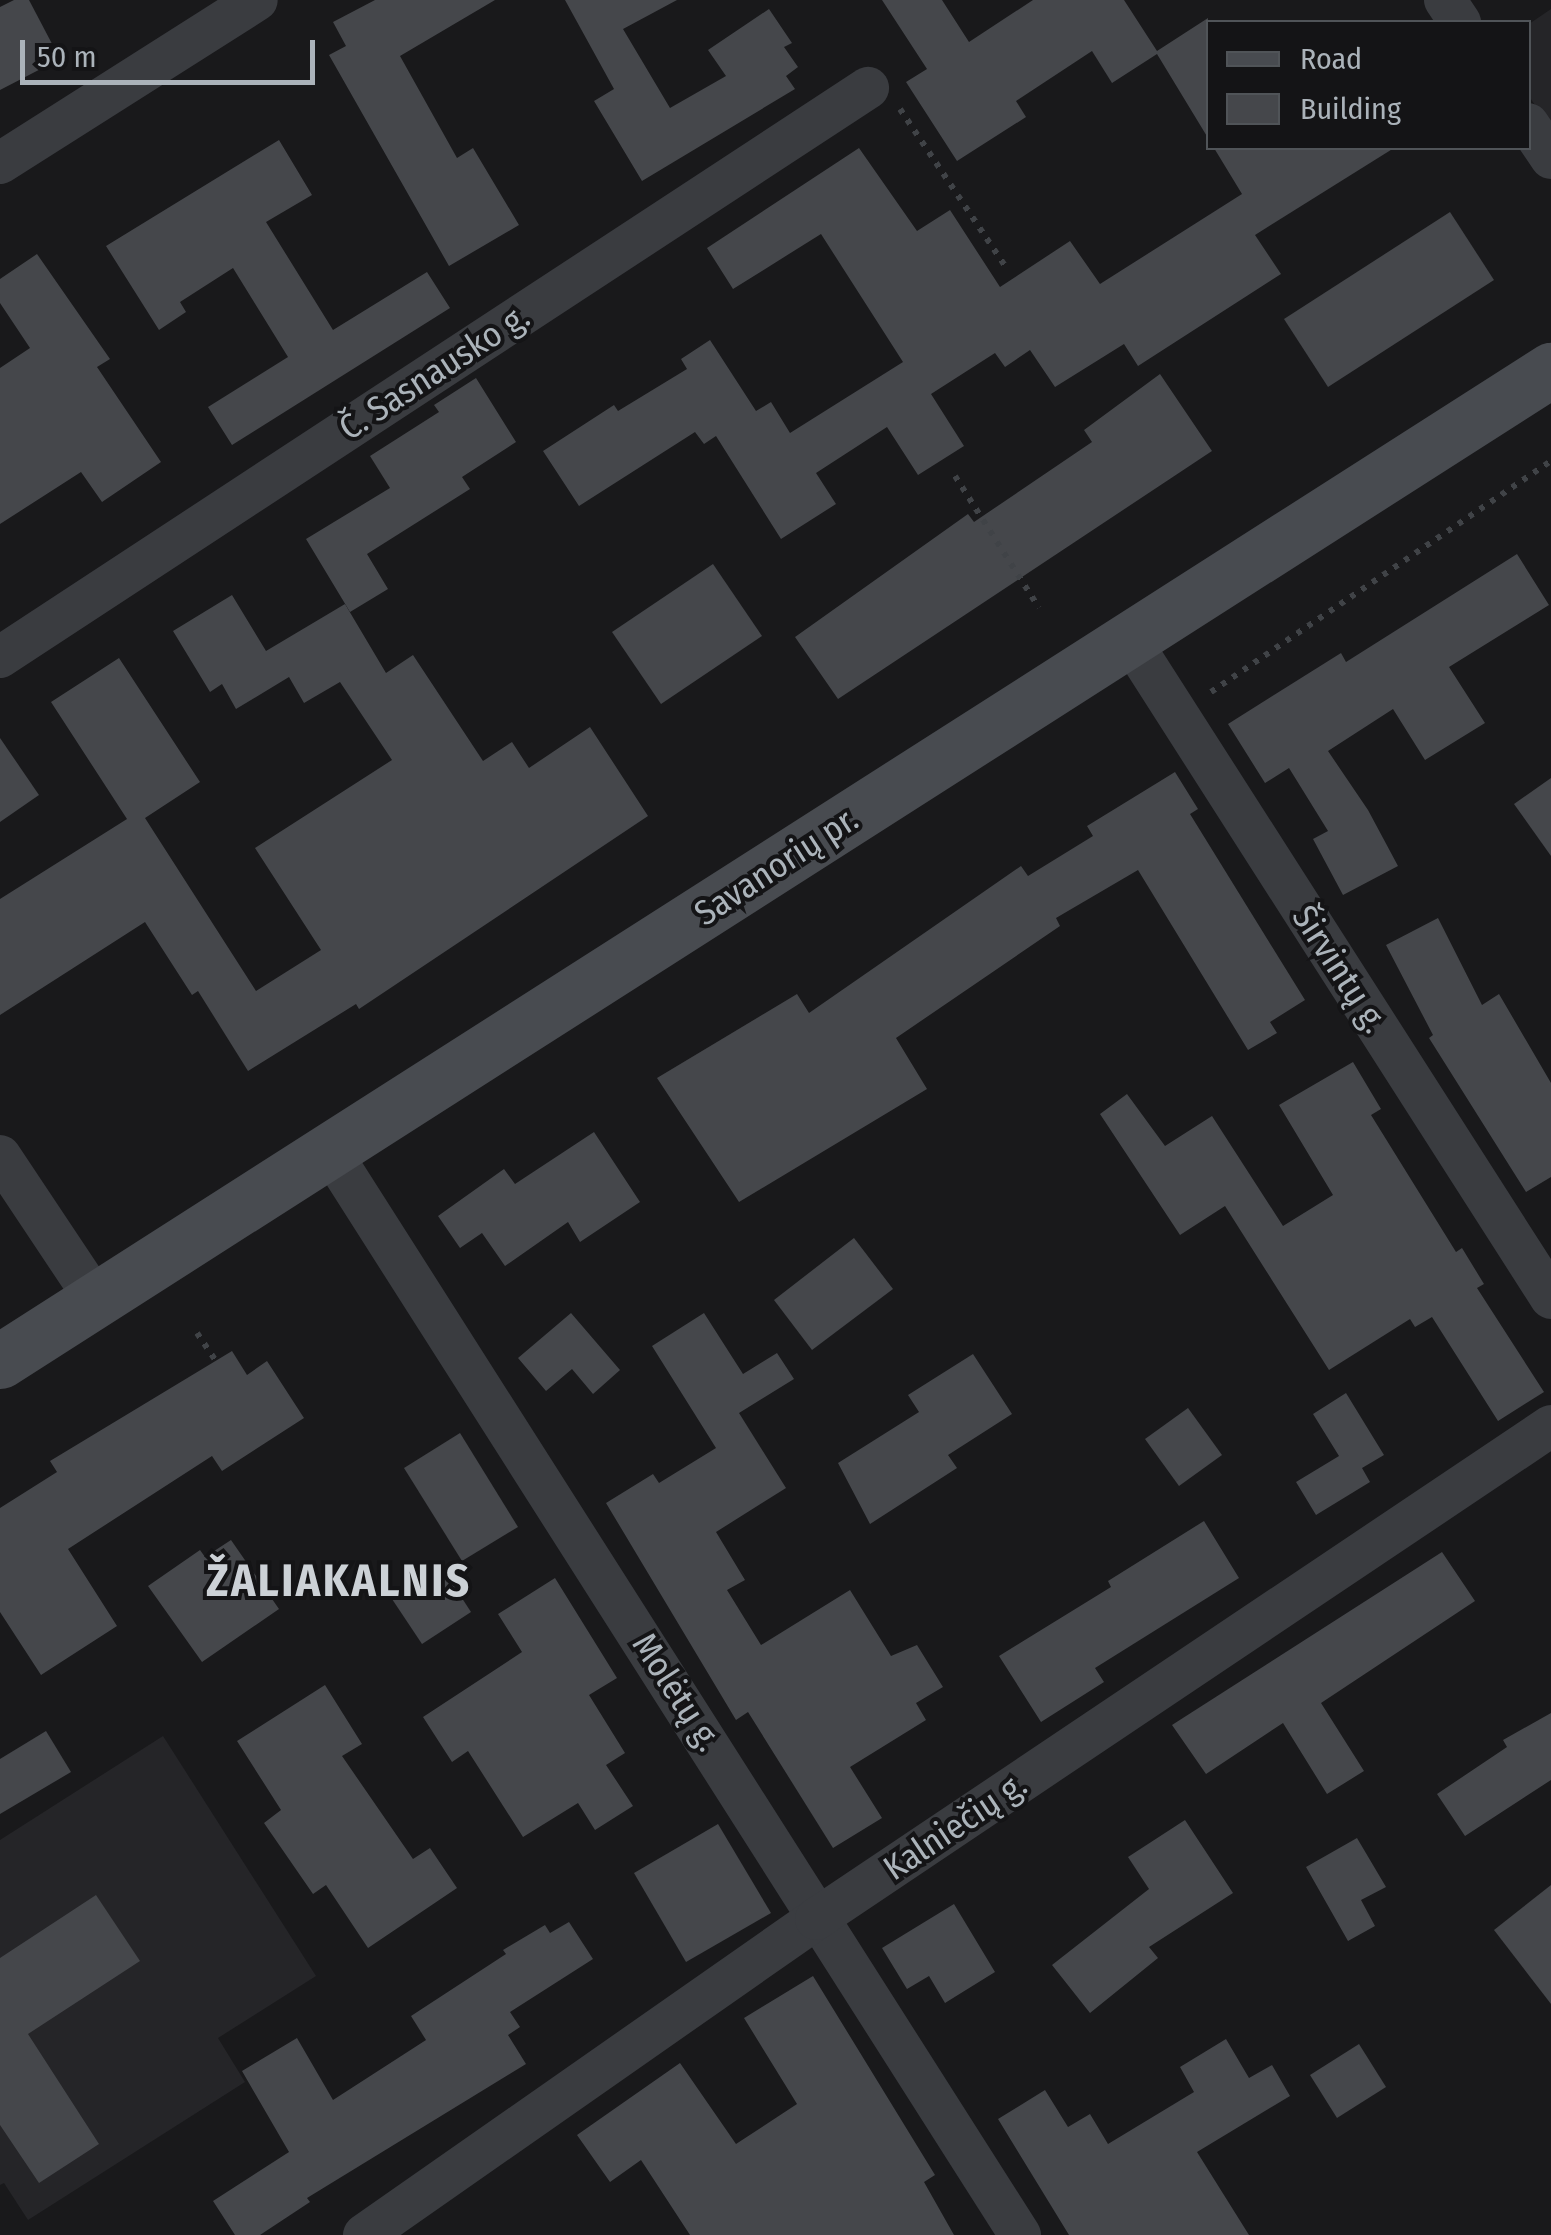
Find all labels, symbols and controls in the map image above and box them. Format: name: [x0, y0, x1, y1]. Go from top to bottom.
scale bar: [25, 20, 320, 82]
legend: [1206, 20, 1531, 150]
text: 50 m: [37, 39, 97, 75]
text: Road: [1300, 41, 1362, 77]
text: Building: [1300, 91, 1401, 127]
street label: Č. Sasnausko g.: [331, 295, 537, 449]
street label: Savanorių pr.: [687, 798, 865, 934]
street label: Širvintų g.: [1283, 898, 1397, 1040]
district label: ŽALIAKALNIS: [206, 1555, 472, 1609]
street label: Molėtų g.: [624, 1625, 730, 1759]
street label: Kalniečių g.: [876, 1763, 1034, 1889]

